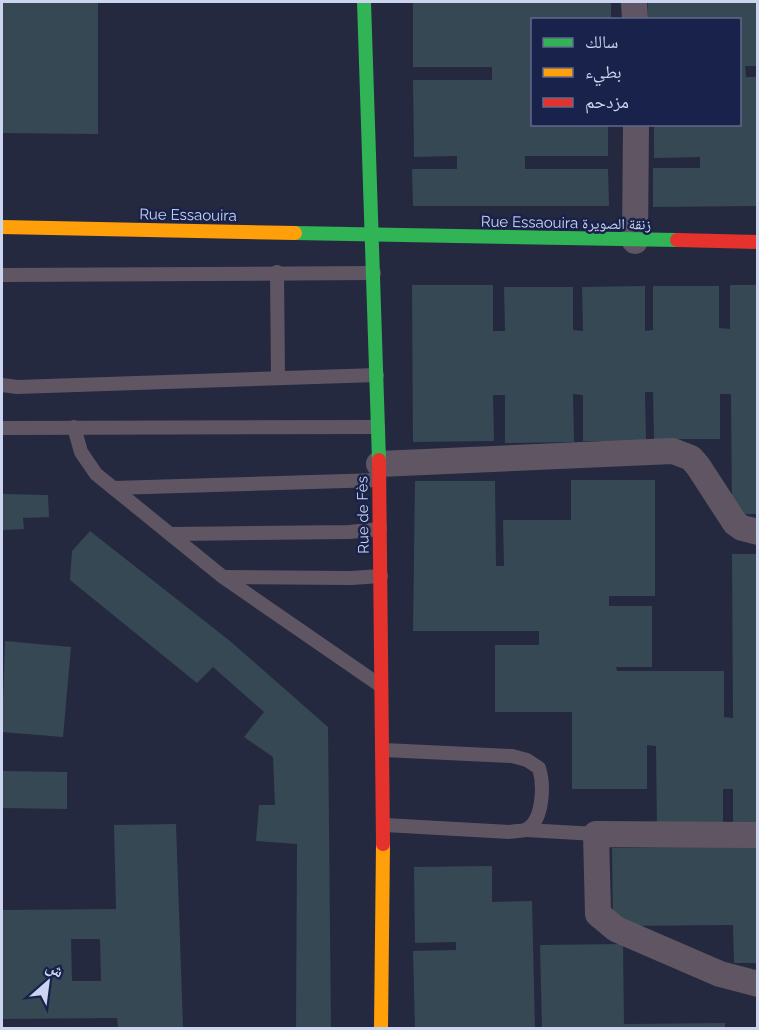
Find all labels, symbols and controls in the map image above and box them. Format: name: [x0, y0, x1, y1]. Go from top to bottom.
legend: [531, 18, 741, 126]
text: سالك: [585, 31, 618, 52]
text: بطيء: [585, 61, 622, 87]
text: مزدحم: [585, 91, 629, 114]
street label: Rue Essaouira: [139, 205, 237, 225]
street label: Rue Essaouira زنقة الصويرة: [481, 213, 652, 233]
street label: Rue de Fès: [353, 476, 373, 554]
north arrow: [18, 952, 78, 1012]
text: ش: [43, 957, 67, 982]

